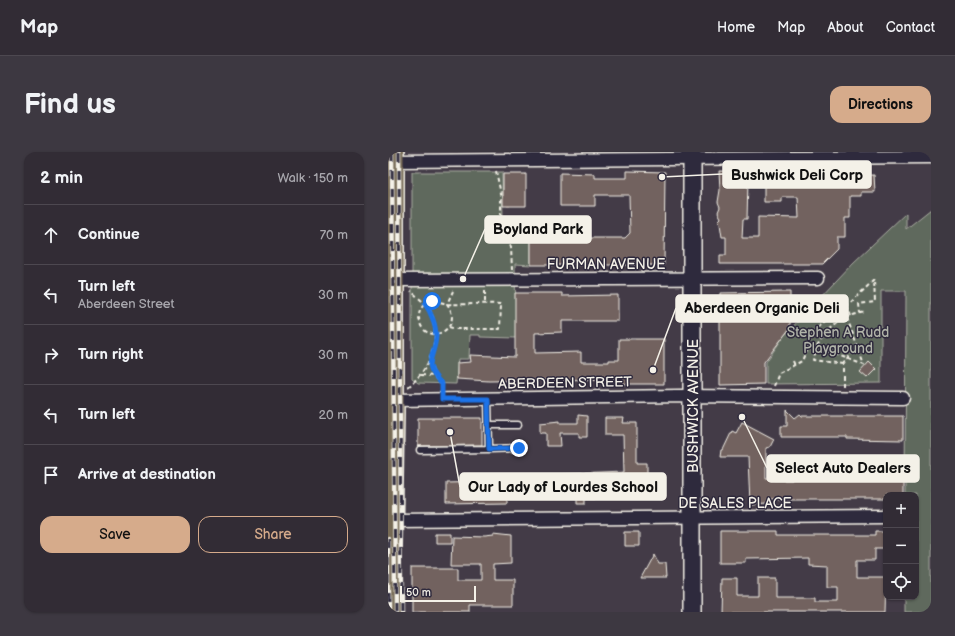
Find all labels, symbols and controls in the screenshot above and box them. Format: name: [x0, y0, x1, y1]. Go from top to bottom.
text: Map: [20, 16, 58, 39]
text: Home: [717, 19, 755, 36]
text: Map: [777, 19, 805, 36]
text: About: [827, 19, 864, 36]
text: Contact: [886, 19, 935, 36]
button: Directions: [830, 86, 931, 123]
text: Find us: [24, 88, 116, 121]
callout: Bushwick Deli Corp: [723, 161, 871, 188]
text: Bushwick Deli Corp: [731, 166, 864, 185]
text: 2 min: [40, 168, 83, 188]
text: Walk · 150 m: [277, 170, 348, 186]
callout: Boyland Park: [485, 216, 591, 243]
text: Boyland Park: [493, 220, 583, 239]
icon: ahead: [40, 224, 62, 246]
text: Continue: [78, 225, 140, 244]
text: 70 m: [320, 227, 348, 243]
street label: FURMAN AVENUE: [547, 256, 665, 273]
text: Turn left: [78, 277, 135, 296]
icon: left: [40, 284, 62, 306]
text: 30 m: [318, 287, 348, 303]
route start: [423, 292, 441, 310]
callout: Aberdeen Organic Deli: [676, 295, 848, 322]
text: Aberdeen Street: [78, 296, 175, 312]
text: Aberdeen Organic Deli: [683, 299, 840, 318]
park label: Stephen A Rudd Playground: [787, 324, 889, 357]
street label: BUSHWICK AVENUE: [685, 339, 702, 473]
icon: right: [40, 344, 62, 366]
text: Turn right: [78, 345, 143, 364]
text: 30 m: [318, 347, 348, 363]
street label: ABERDEEN STREET: [498, 373, 632, 393]
icon: left: [40, 404, 62, 426]
text: Turn left: [78, 405, 135, 424]
text: 20 m: [318, 407, 348, 423]
route end: [510, 439, 528, 457]
callout: Select Auto Dealers: [767, 455, 919, 482]
text: Select Auto Dealers: [775, 459, 911, 478]
icon: arrive: [40, 464, 62, 486]
text: Arrive at destination: [78, 465, 216, 484]
callout: Our Lady of Lourdes School: [460, 473, 666, 500]
text: Our Lady of Lourdes School: [468, 478, 658, 497]
map controls: [883, 492, 919, 600]
button: +: [883, 492, 919, 528]
street label: DE SALES PLACE: [678, 495, 792, 512]
button: Save: [40, 516, 190, 553]
button: Share: [198, 516, 348, 553]
button: −: [883, 528, 919, 564]
button: locate: [883, 564, 919, 600]
scale bar: [400, 584, 476, 603]
text: 50 m: [406, 586, 431, 599]

